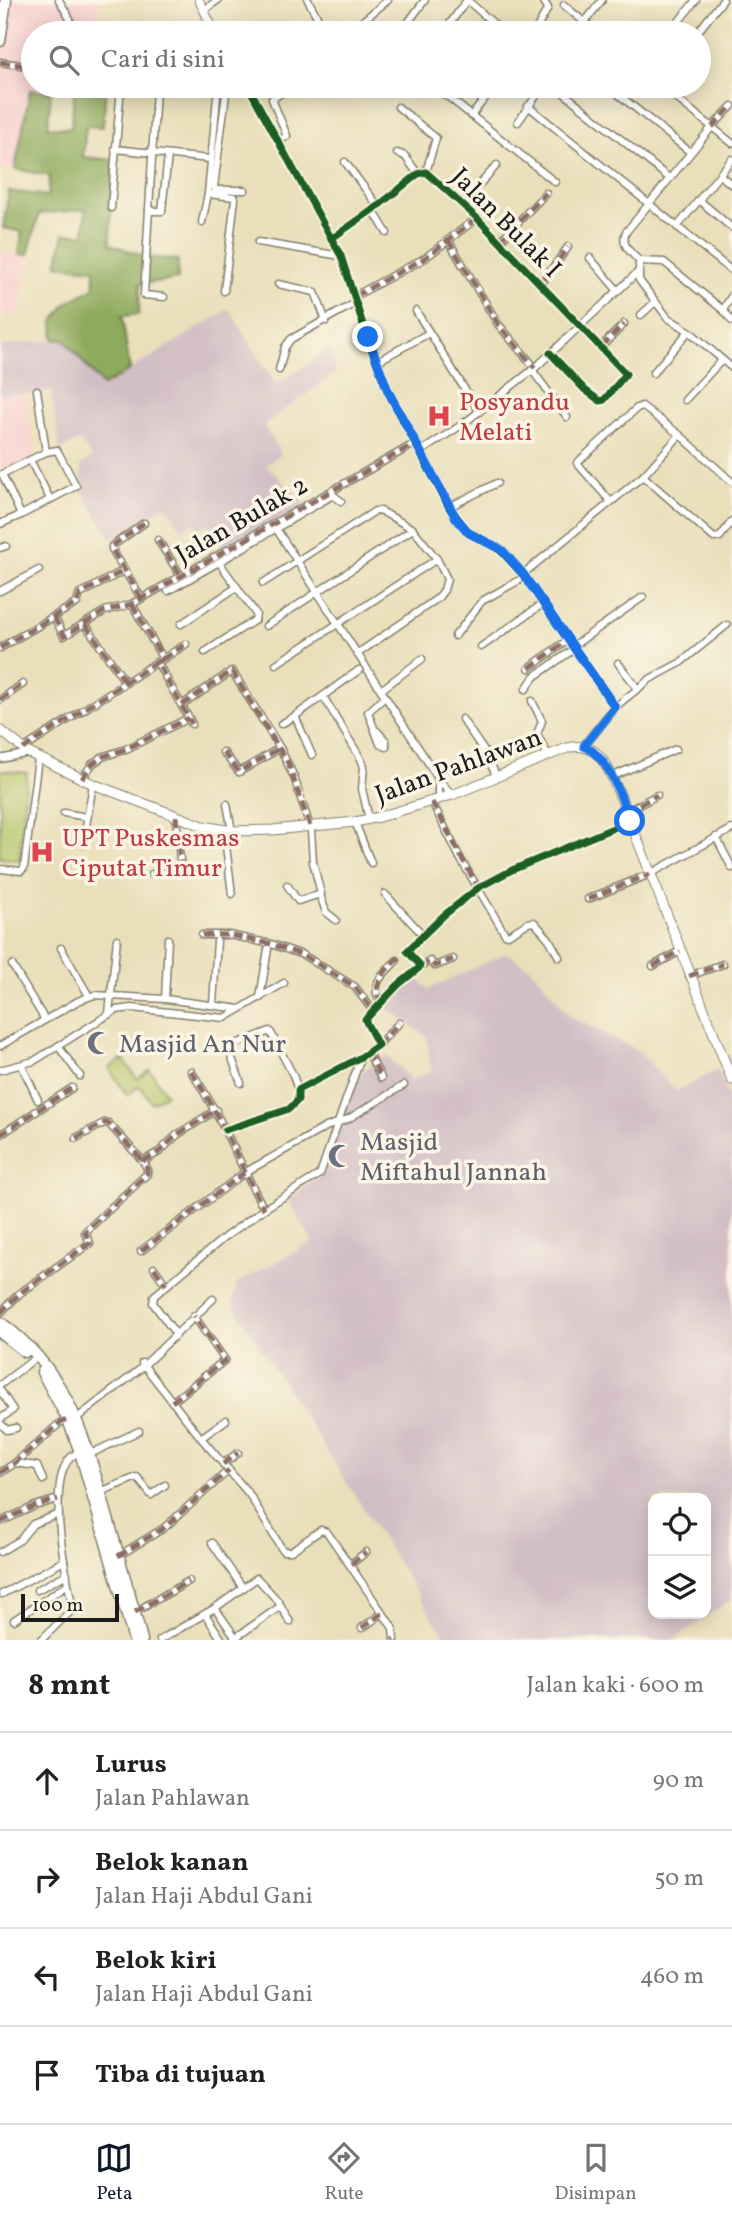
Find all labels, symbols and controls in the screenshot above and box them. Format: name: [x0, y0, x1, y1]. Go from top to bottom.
search box: [21, 21, 711, 98]
icon: search: [45, 41, 83, 79]
text: Cari di sini: [101, 42, 225, 78]
street label: Jalan Bulak I: [442, 160, 569, 287]
route end: [352, 321, 383, 352]
place label: Posyandu Melati: [459, 385, 570, 451]
hospital icon: Posyandu Melati: [425, 402, 453, 430]
street label: Jalan Bulak 2: [169, 468, 315, 573]
street label: Jalan Pahlawan: [370, 720, 547, 814]
route start: [614, 805, 645, 836]
place label: UPT Puskesmas Ciputat Timur: [62, 821, 240, 887]
hospital icon: UPT Puskesmas Ciputat Timur: [28, 838, 56, 866]
place label: Masjid An Nur: [119, 1027, 286, 1063]
mosque icon: Masjid An Nur: [85, 1029, 113, 1057]
place label: Masjid Miftahul Jannah: [360, 1125, 547, 1191]
mosque icon: Masjid Miftahul Jannah: [326, 1142, 354, 1170]
map controls: [648, 1493, 711, 1619]
button: locate: [648, 1493, 711, 1556]
button: layers: [648, 1556, 711, 1619]
scale bar: [21, 1591, 119, 1623]
text: 100 m: [32, 1593, 83, 1619]
text: 8 mnt: [28, 1665, 110, 1707]
text: Jalan kaki · 600 m: [526, 1670, 704, 1702]
text: Lurus: [95, 1747, 167, 1783]
icon: ahead: [28, 1762, 66, 1800]
text: 90 m: [653, 1765, 704, 1797]
text: Jalan Pahlawan: [95, 1783, 250, 1815]
text: Belok kanan: [95, 1845, 249, 1881]
icon: right: [28, 1860, 66, 1898]
text: 50 m: [655, 1863, 704, 1895]
text: Jalan Haji Abdul Gani: [95, 1881, 313, 1913]
text: Belok kiri: [95, 1943, 217, 1979]
icon: left: [28, 1958, 66, 1996]
text: 460 m: [640, 1961, 704, 1993]
text: Jalan Haji Abdul Gani: [95, 1979, 313, 2011]
icon: arrive: [28, 2056, 66, 2094]
text: Tiba di tujuan: [95, 2057, 266, 2093]
tab: Peta: [95, 2139, 133, 2207]
tab: Rute: [324, 2139, 364, 2207]
tab: Disimpan: [555, 2139, 637, 2207]

